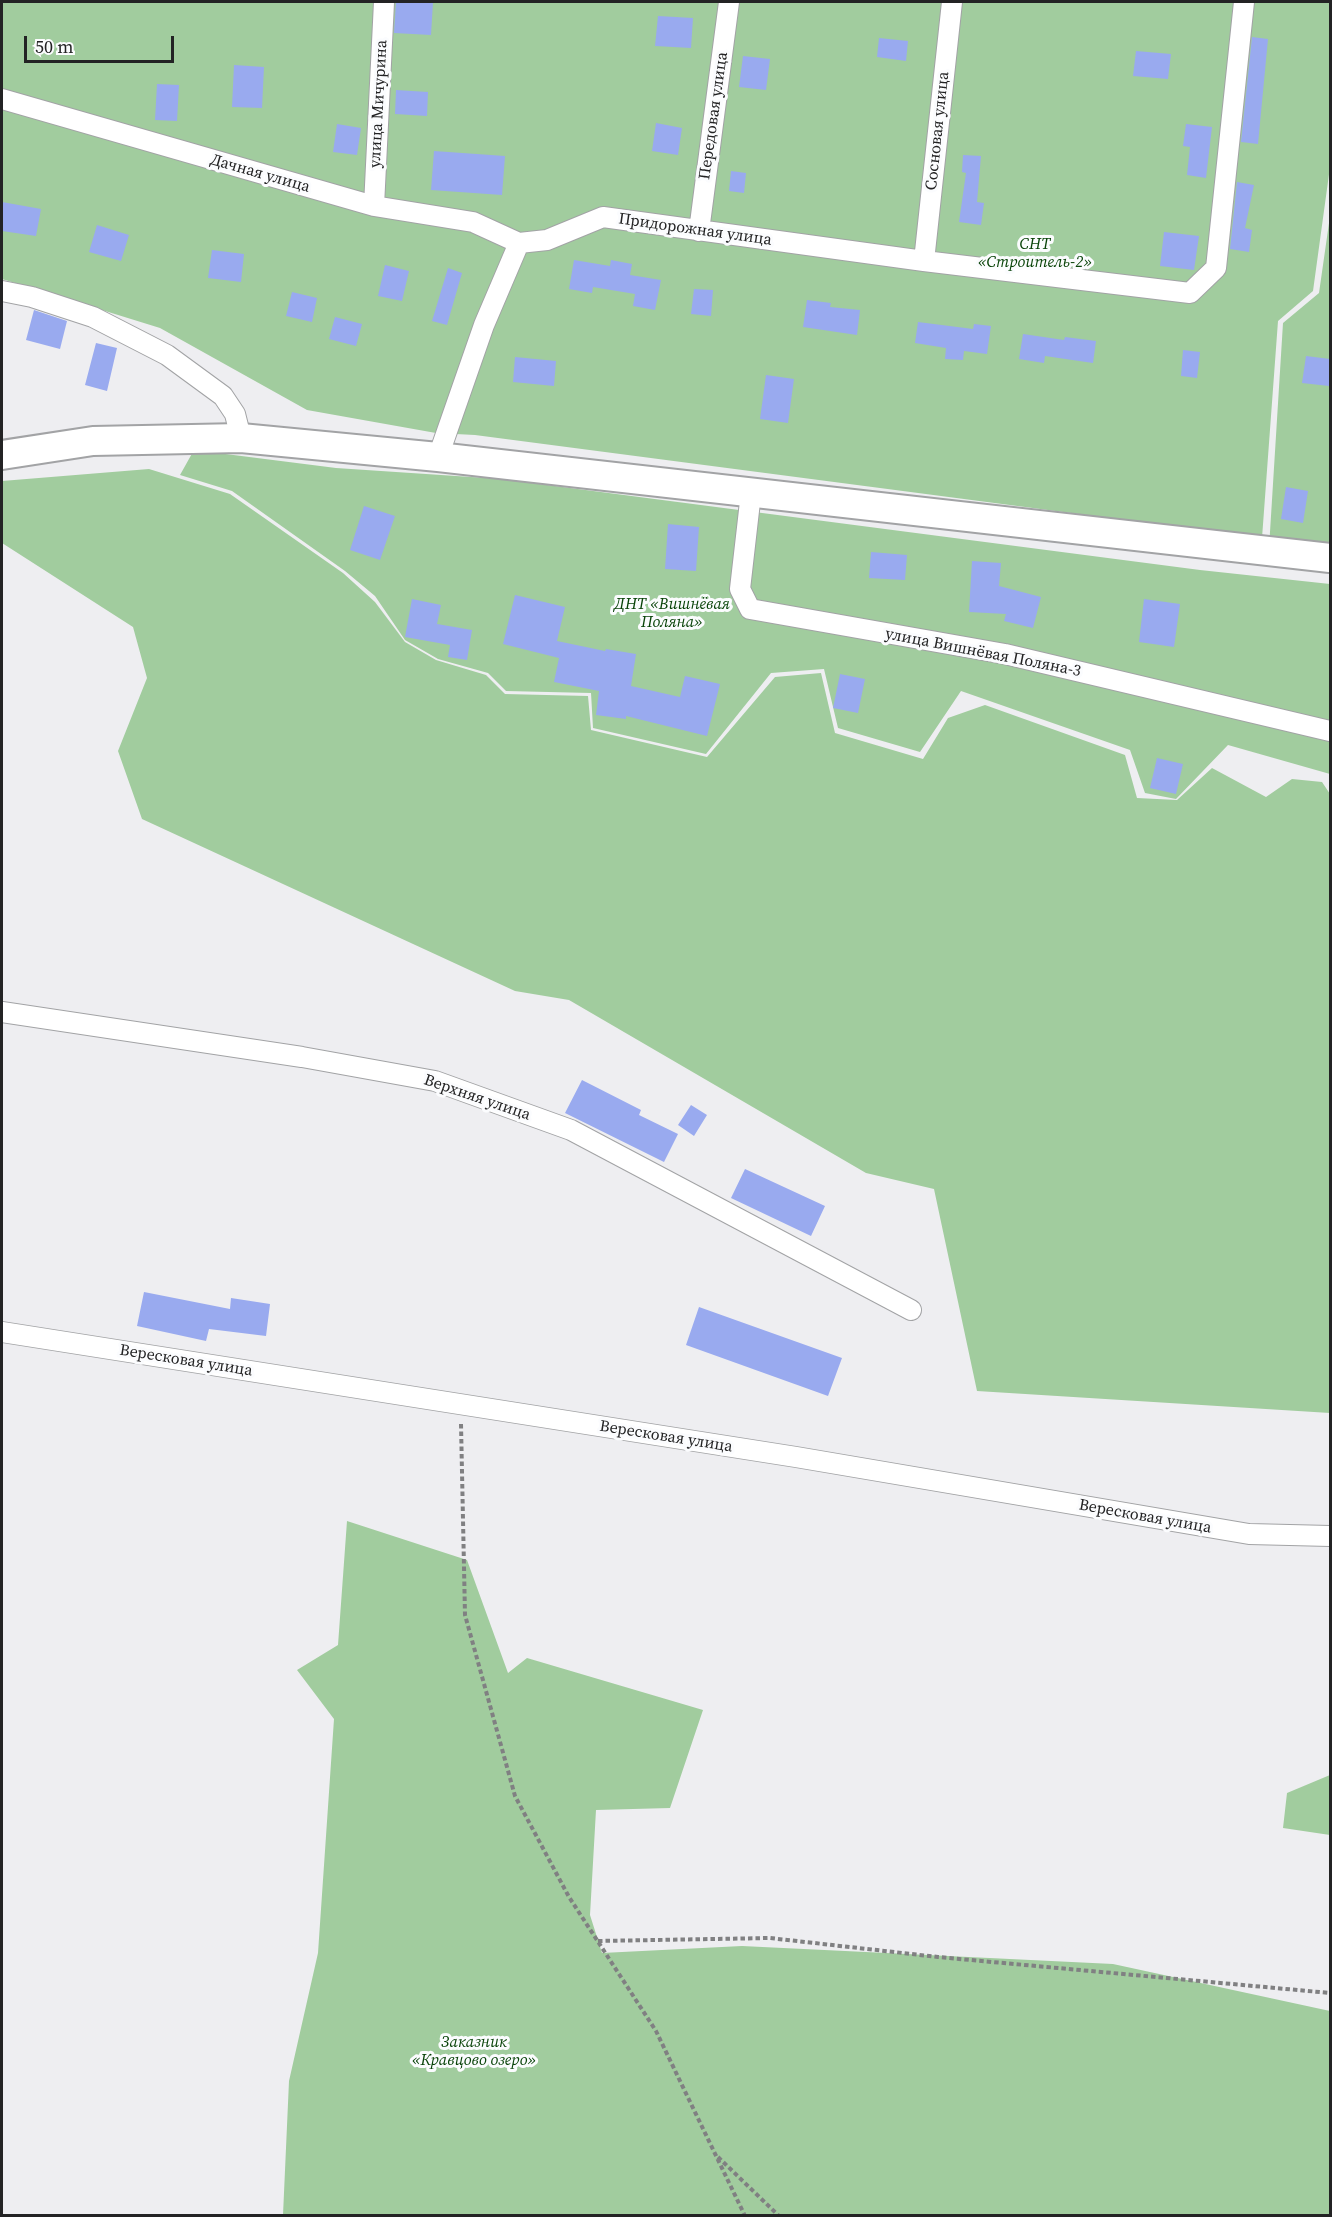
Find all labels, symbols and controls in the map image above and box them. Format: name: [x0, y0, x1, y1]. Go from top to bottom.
scale bar: [27, 24, 177, 62]
text: 50 m: [35, 34, 73, 59]
street label: улица Мичурина: [366, 40, 392, 168]
street label: Передовая улица: [696, 51, 732, 181]
street label: Сосновая улица: [922, 71, 954, 191]
street label: Дачная улица: [208, 151, 312, 197]
street label: Придорожная улица: [617, 210, 773, 250]
park label: СНТ «Строитель-2»: [978, 235, 1092, 273]
park label: ДНТ «Вишнёвая Поляна»: [614, 595, 730, 633]
street label: улица Вишнёвая Поляна-3: [883, 625, 1083, 681]
street label: Верхняя улица: [421, 1071, 533, 1125]
street label: Вересковая улица: [118, 1341, 254, 1381]
street label: Вересковая улица: [598, 1417, 734, 1457]
street label: Вересковая улица: [1077, 1496, 1213, 1538]
park label: Заказник «Кравцово озеро»: [412, 2033, 536, 2071]

